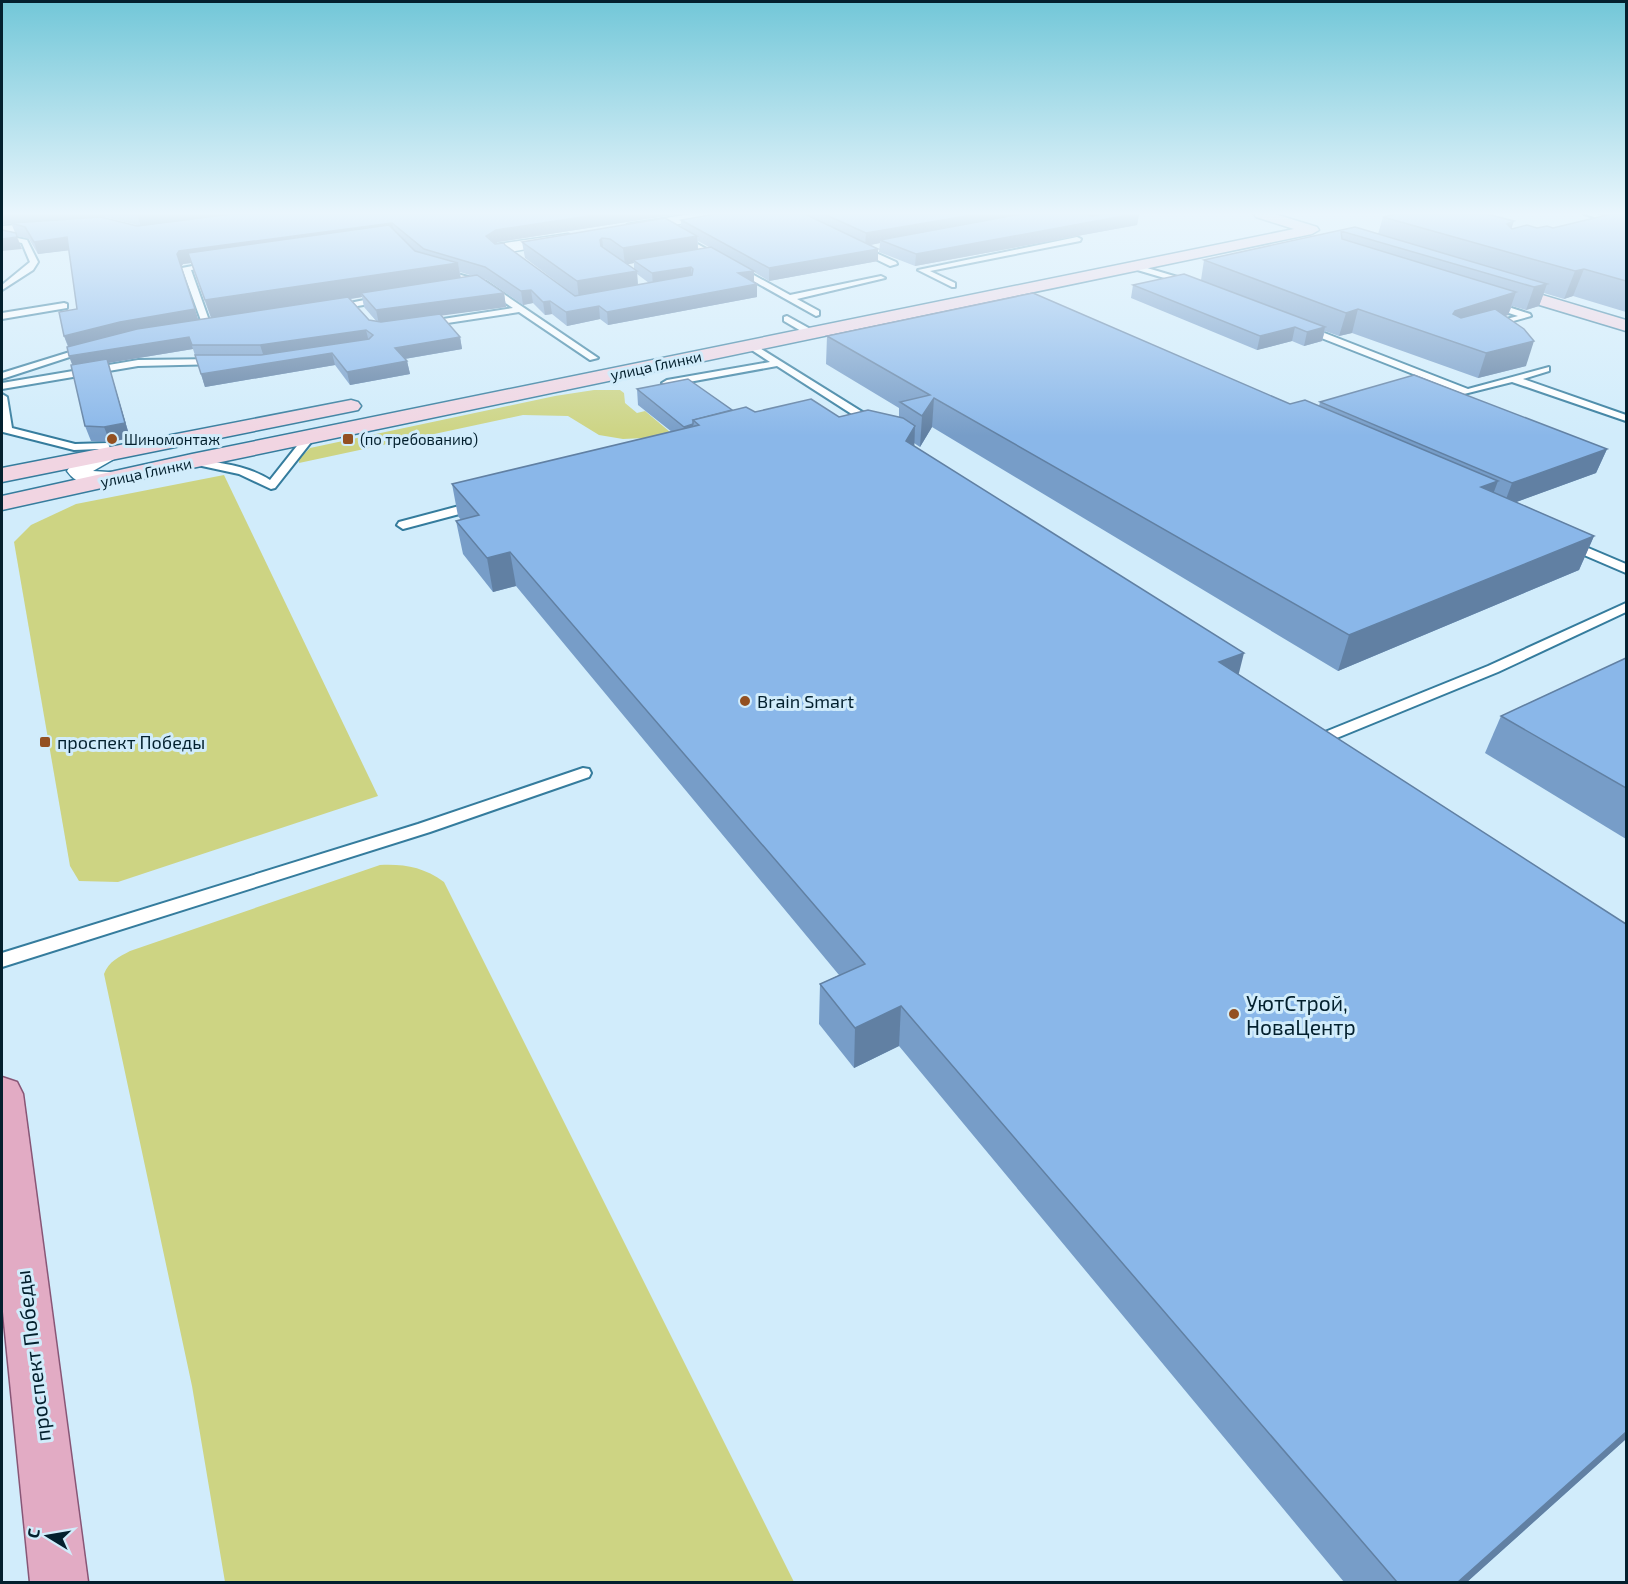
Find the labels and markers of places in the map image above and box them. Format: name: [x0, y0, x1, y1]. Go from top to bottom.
place label: Шиномонтаж: [124, 430, 220, 448]
place label: (по требованию): [360, 430, 478, 448]
marker: Шиномонтаж: [105, 432, 119, 446]
marker: (по требованию): [341, 432, 355, 446]
place label: Brain Smart: [757, 690, 854, 712]
marker: Brain Smart: [738, 694, 752, 708]
place label: проспект Победы: [57, 731, 205, 753]
marker: проспект Победы: [38, 735, 52, 749]
place label: УютСтрой, НоваЦентр: [1246, 990, 1356, 1039]
marker: УютСтрой, НоваЦентр: [1227, 1007, 1241, 1021]

